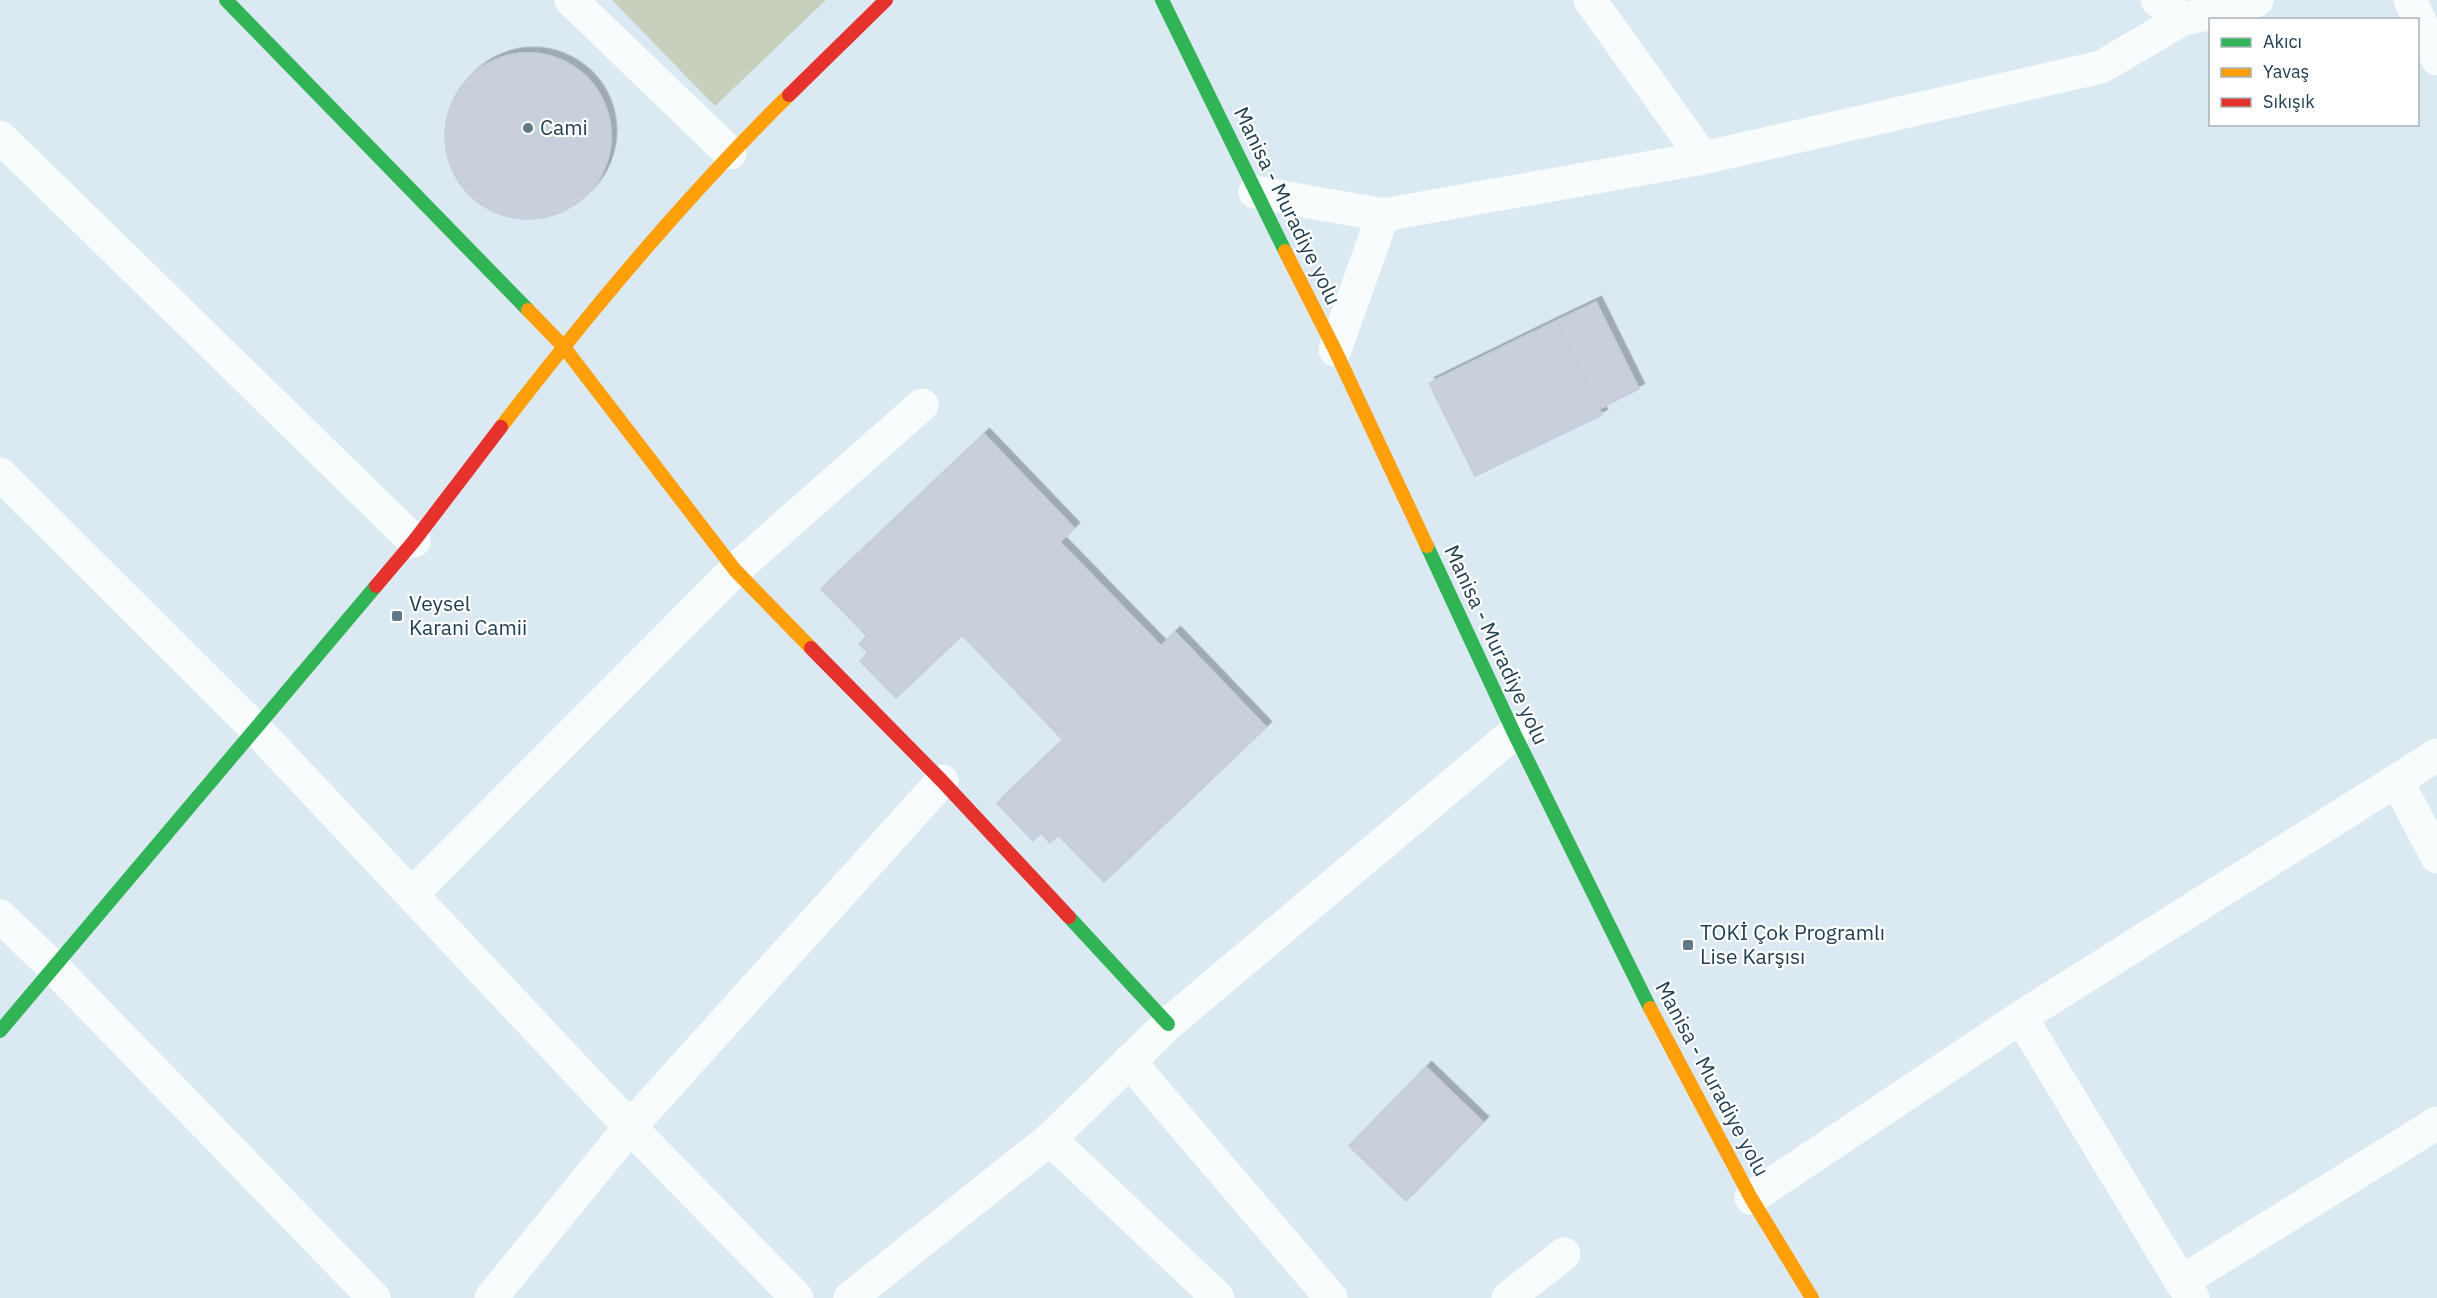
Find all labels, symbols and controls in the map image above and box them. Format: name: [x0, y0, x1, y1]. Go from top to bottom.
legend: [2209, 18, 2419, 126]
text: Akıcı: [2263, 30, 2302, 53]
text: Yavaş: [2263, 60, 2309, 83]
text: Sıkışık: [2263, 90, 2315, 113]
street label: Manisa - Muradiye yolu: [1228, 102, 1348, 309]
place label: Cami: [540, 113, 588, 141]
marker: Cami: [521, 121, 535, 135]
street label: Manisa - Muradiye yolu: [1438, 540, 1555, 749]
place label: Veysel Karani Camii: [409, 589, 527, 641]
marker: Veysel Karani Camii: [390, 609, 404, 623]
place label: TOKİ Çok Programlı Lise Karşısı: [1700, 918, 1885, 970]
marker: TOKİ Çok Programlı Lise Karşısı: [1681, 938, 1695, 952]
street label: Manisa - Muradiye yolu: [1650, 976, 1776, 1181]

